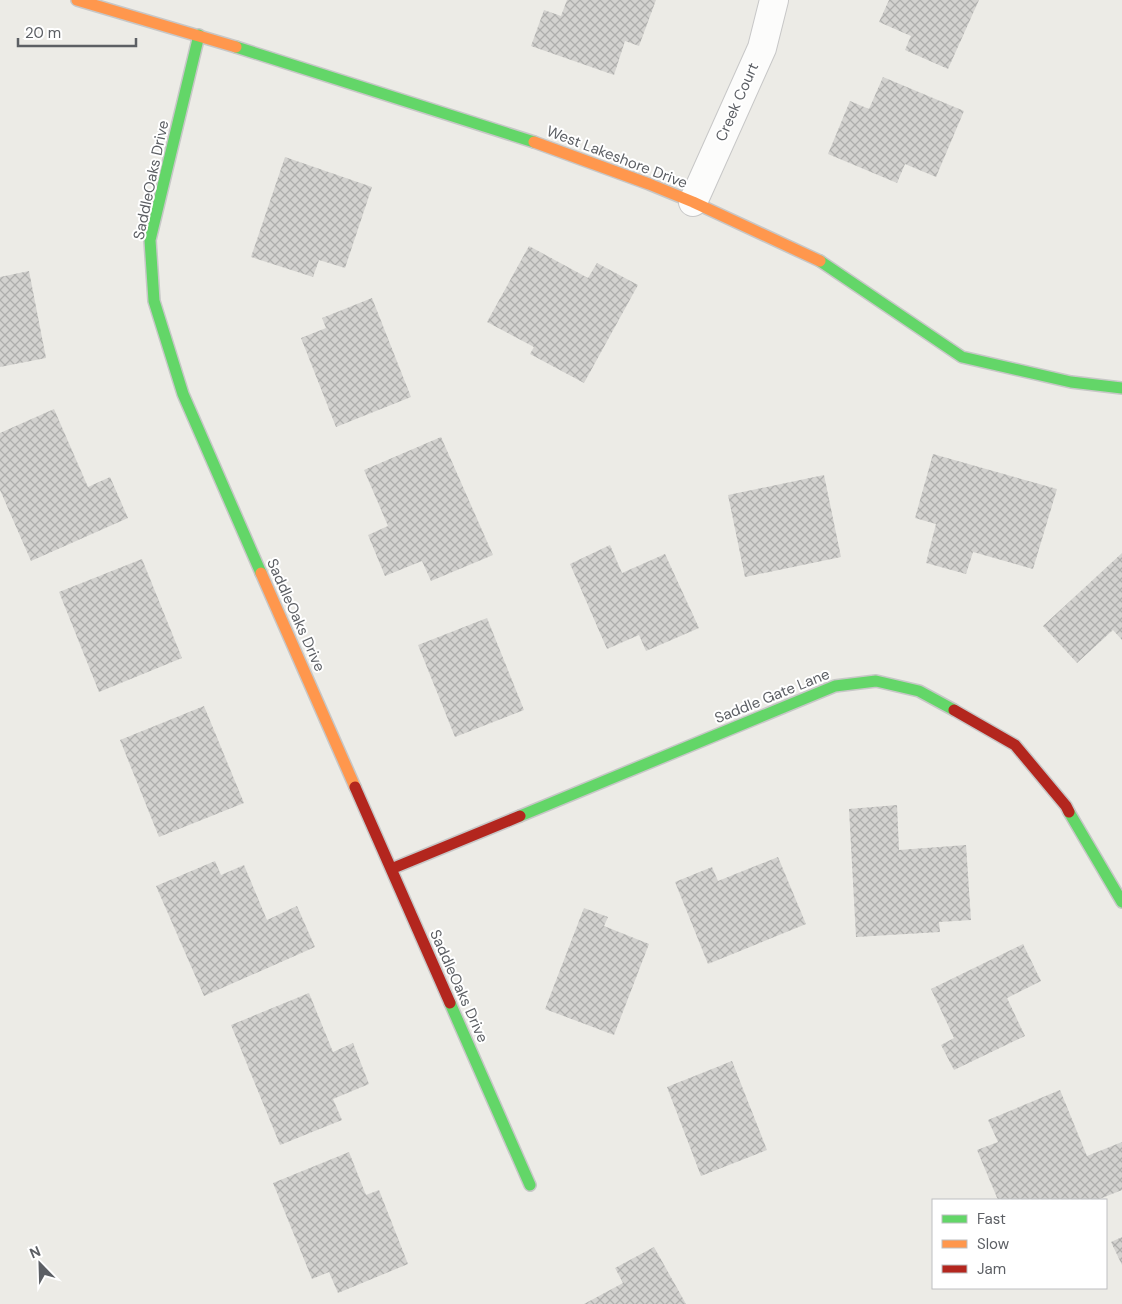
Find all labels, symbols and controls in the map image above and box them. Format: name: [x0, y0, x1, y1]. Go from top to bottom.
scale bar: [18, 15, 135, 47]
text: 20 m: [25, 23, 61, 43]
street label: Creek Court: [711, 59, 763, 145]
street label: SaddleOaks Drive: [129, 119, 173, 241]
street label: West Lakeshore Drive: [544, 121, 690, 193]
street label: SaddleOaks Drive: [262, 555, 330, 675]
street label: Saddle Gate Lane: [712, 664, 832, 728]
street label: SaddleOaks Drive: [425, 926, 493, 1046]
legend: [932, 1199, 1107, 1289]
text: Fast: [977, 1209, 1006, 1229]
text: Slow: [977, 1234, 1010, 1254]
north arrow: [15, 1239, 65, 1289]
text: N: [27, 1242, 43, 1262]
text: Jam: [977, 1259, 1006, 1279]

